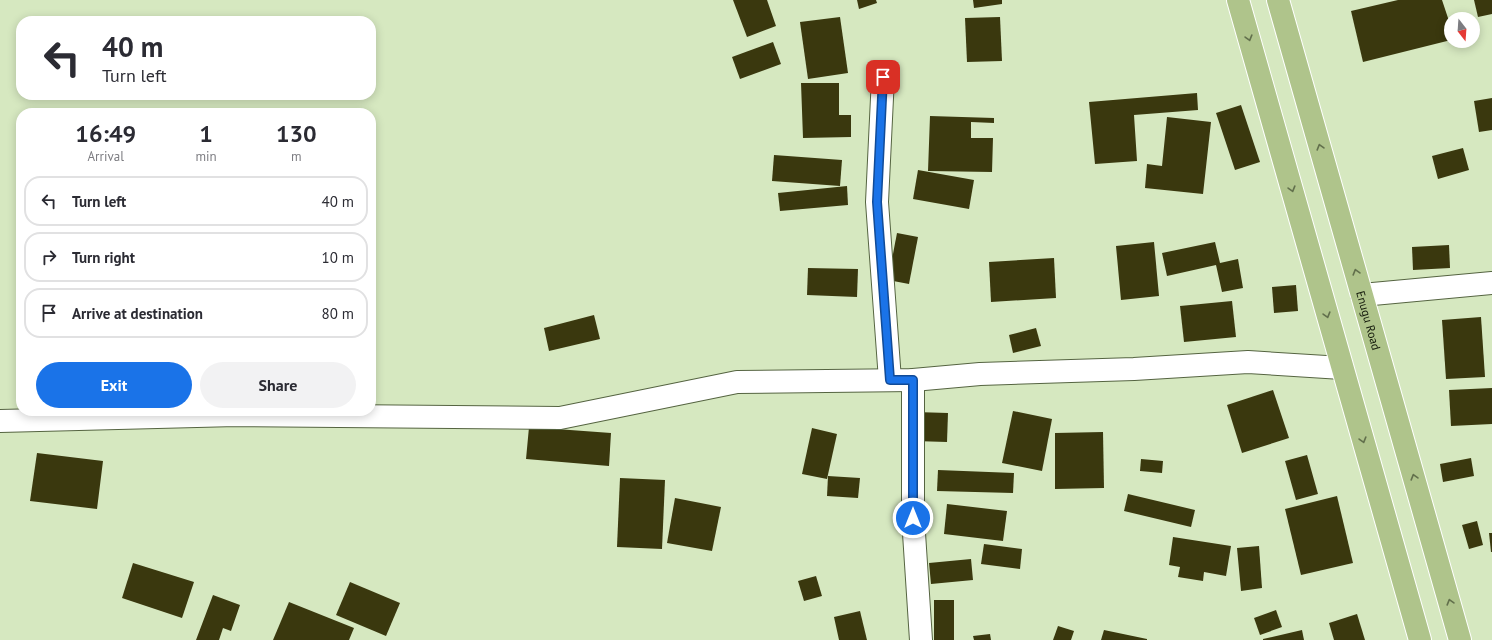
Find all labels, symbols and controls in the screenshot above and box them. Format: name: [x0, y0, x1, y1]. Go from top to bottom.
north arrow: [1444, 12, 1480, 48]
map controls: [1444, 12, 1480, 48]
text: 40 m: [102, 28, 163, 65]
icon: left: [36, 32, 88, 84]
one-way arrow: [1244, 34, 1252, 41]
pin: [866, 60, 900, 94]
text: Turn left: [102, 64, 167, 87]
icon: arrive: [872, 66, 894, 88]
text: 16:49: [75, 118, 136, 149]
text: 1: [199, 118, 213, 149]
text: 130: [276, 118, 317, 149]
one-way arrow: [1316, 143, 1325, 150]
text: Arrival: [88, 148, 124, 165]
text: min: [195, 148, 217, 165]
text: m: [291, 148, 302, 165]
one-way arrow: [1287, 186, 1296, 193]
icon: left: [38, 190, 60, 212]
text: Turn left: [72, 192, 126, 211]
text: 40 m: [321, 192, 354, 211]
icon: right: [38, 246, 60, 268]
text: Turn right: [72, 248, 135, 267]
text: 10 m: [321, 248, 354, 267]
one-way arrow: [1352, 268, 1360, 275]
street label: Enugu Road: [1354, 289, 1385, 352]
icon: arrive: [38, 302, 60, 324]
text: Arrive at destination: [72, 304, 203, 323]
text: 80 m: [321, 304, 354, 323]
one-way arrow: [1322, 311, 1331, 318]
button: Exit: [36, 362, 192, 408]
button: Share: [200, 362, 356, 408]
one-way arrow: [1358, 436, 1367, 443]
one-way arrow: [1410, 474, 1419, 481]
position arrow: [892, 497, 934, 539]
one-way arrow: [1446, 599, 1454, 606]

